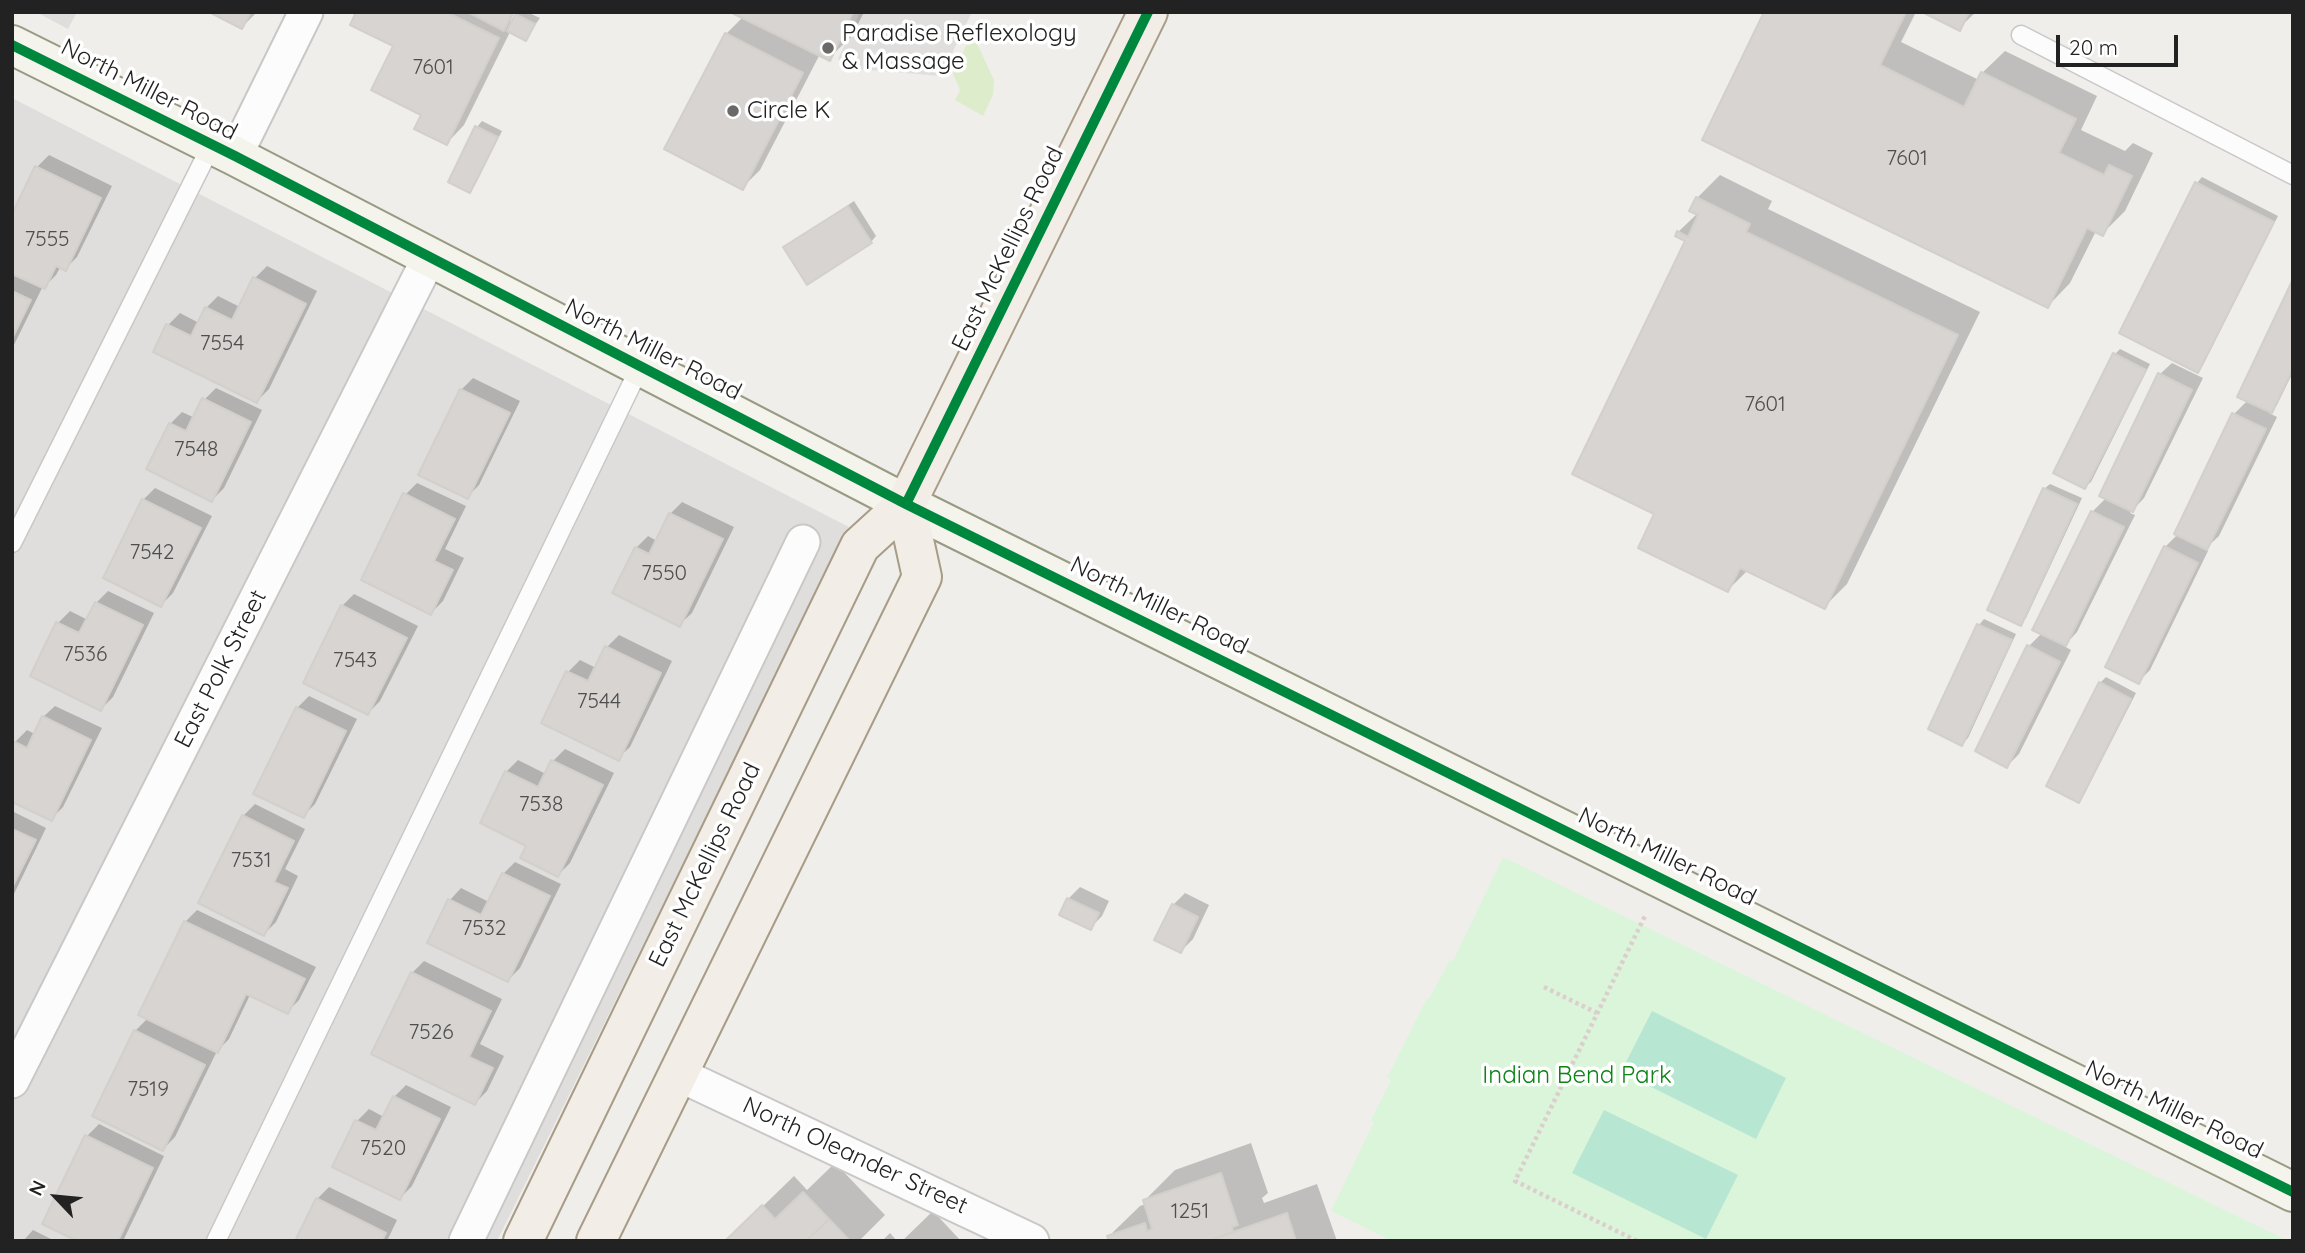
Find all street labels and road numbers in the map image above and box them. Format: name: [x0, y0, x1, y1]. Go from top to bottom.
street label: North Miller Road: [56, 33, 242, 147]
street label: East McKellips Road: [946, 142, 1070, 356]
street label: North Miller Road: [560, 293, 746, 407]
street label: North Miller Road: [1065, 550, 1253, 662]
street label: East Polk Street: [169, 585, 273, 753]
street label: East McKellips Road: [643, 758, 767, 972]
street label: North Miller Road: [1573, 801, 1761, 913]
street label: North Miller Road: [2080, 1054, 2268, 1166]
street label: North Oleander Street: [738, 1091, 972, 1221]

